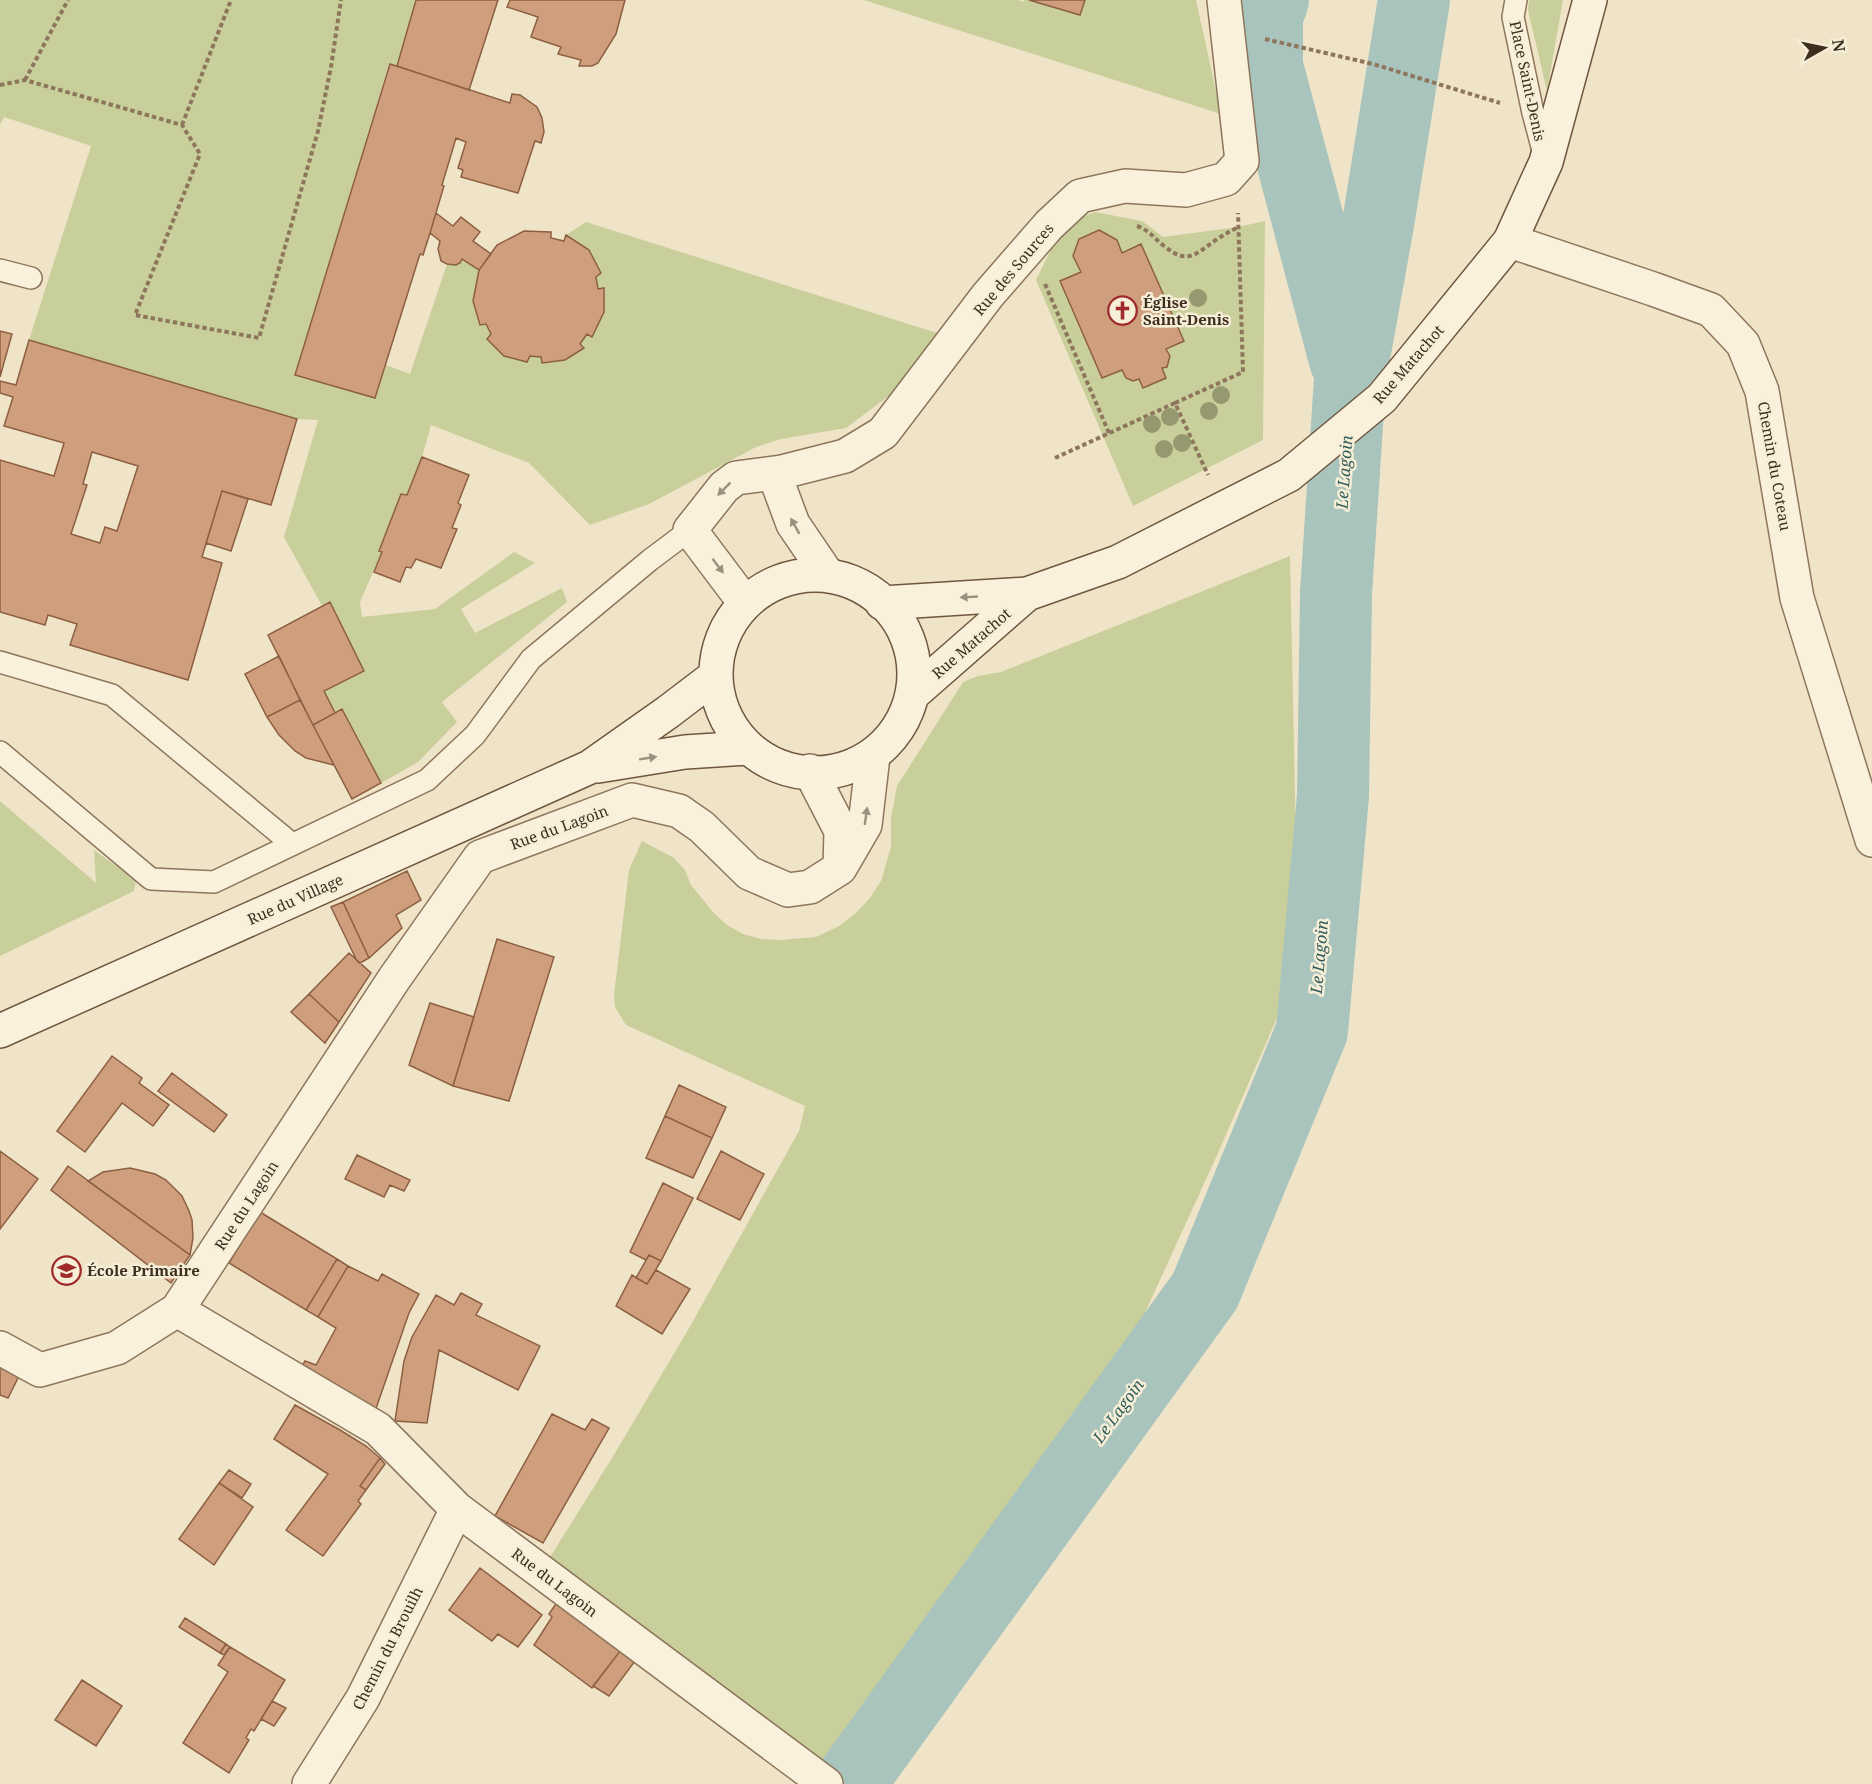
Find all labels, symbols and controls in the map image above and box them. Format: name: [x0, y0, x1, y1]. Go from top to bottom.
north arrow: [1794, 18, 1854, 78]
street label: Place Saint-Denis: [1505, 19, 1551, 143]
text: N: [1827, 38, 1851, 54]
street label: Rue des Sources: [968, 218, 1058, 319]
place label: Église Saint-Denis: [1143, 292, 1229, 329]
church icon: Église Saint-Denis: [1106, 295, 1138, 327]
street label: Rue Matachot: [1368, 320, 1448, 408]
street label: Chemin du Coteau: [1754, 400, 1796, 533]
water label: Le Lagoin: [1330, 434, 1358, 511]
one-way arrow: [718, 481, 732, 495]
one-way arrow: [790, 518, 801, 534]
one-way arrow: [712, 558, 724, 574]
one-way arrow: [959, 592, 978, 601]
street label: Rue Matachot: [927, 603, 1015, 683]
one-way arrow: [639, 753, 658, 762]
street label: Rue du Lagoin: [507, 800, 611, 854]
one-way arrow: [861, 806, 871, 825]
street label: Rue du Village: [244, 869, 346, 929]
water label: Le Lagoin: [1305, 919, 1333, 996]
street label: Rue du Lagoin: [210, 1156, 283, 1254]
school or university icon: École Primaire: [50, 1254, 82, 1286]
place label: École Primaire: [87, 1260, 200, 1280]
water label: Le Lagoin: [1087, 1374, 1149, 1448]
street label: Rue du Lagoin: [508, 1543, 602, 1621]
street label: Chemin du Brouilh: [347, 1582, 427, 1713]

